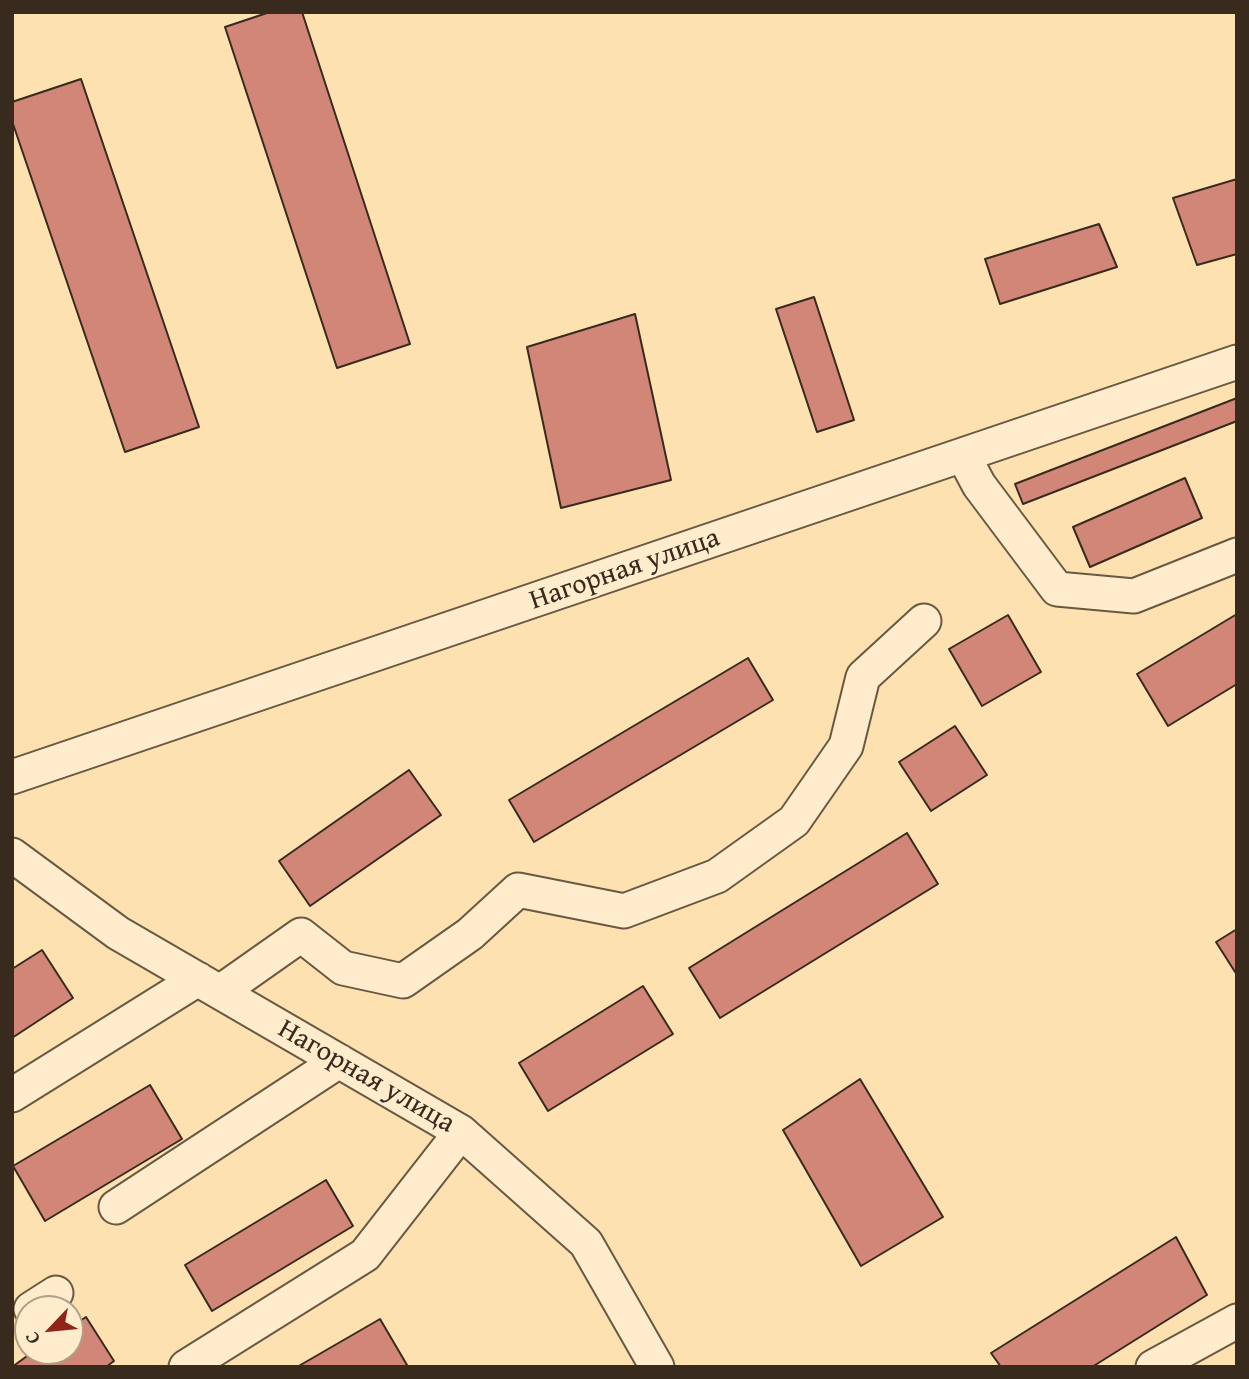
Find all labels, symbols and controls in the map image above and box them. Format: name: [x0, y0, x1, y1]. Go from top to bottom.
street label: Нагорная улица: [526, 522, 724, 618]
street label: Нагорная улица: [272, 1013, 460, 1141]
north arrow: [14, 1295, 84, 1365]
text: С: [17, 1327, 47, 1349]

